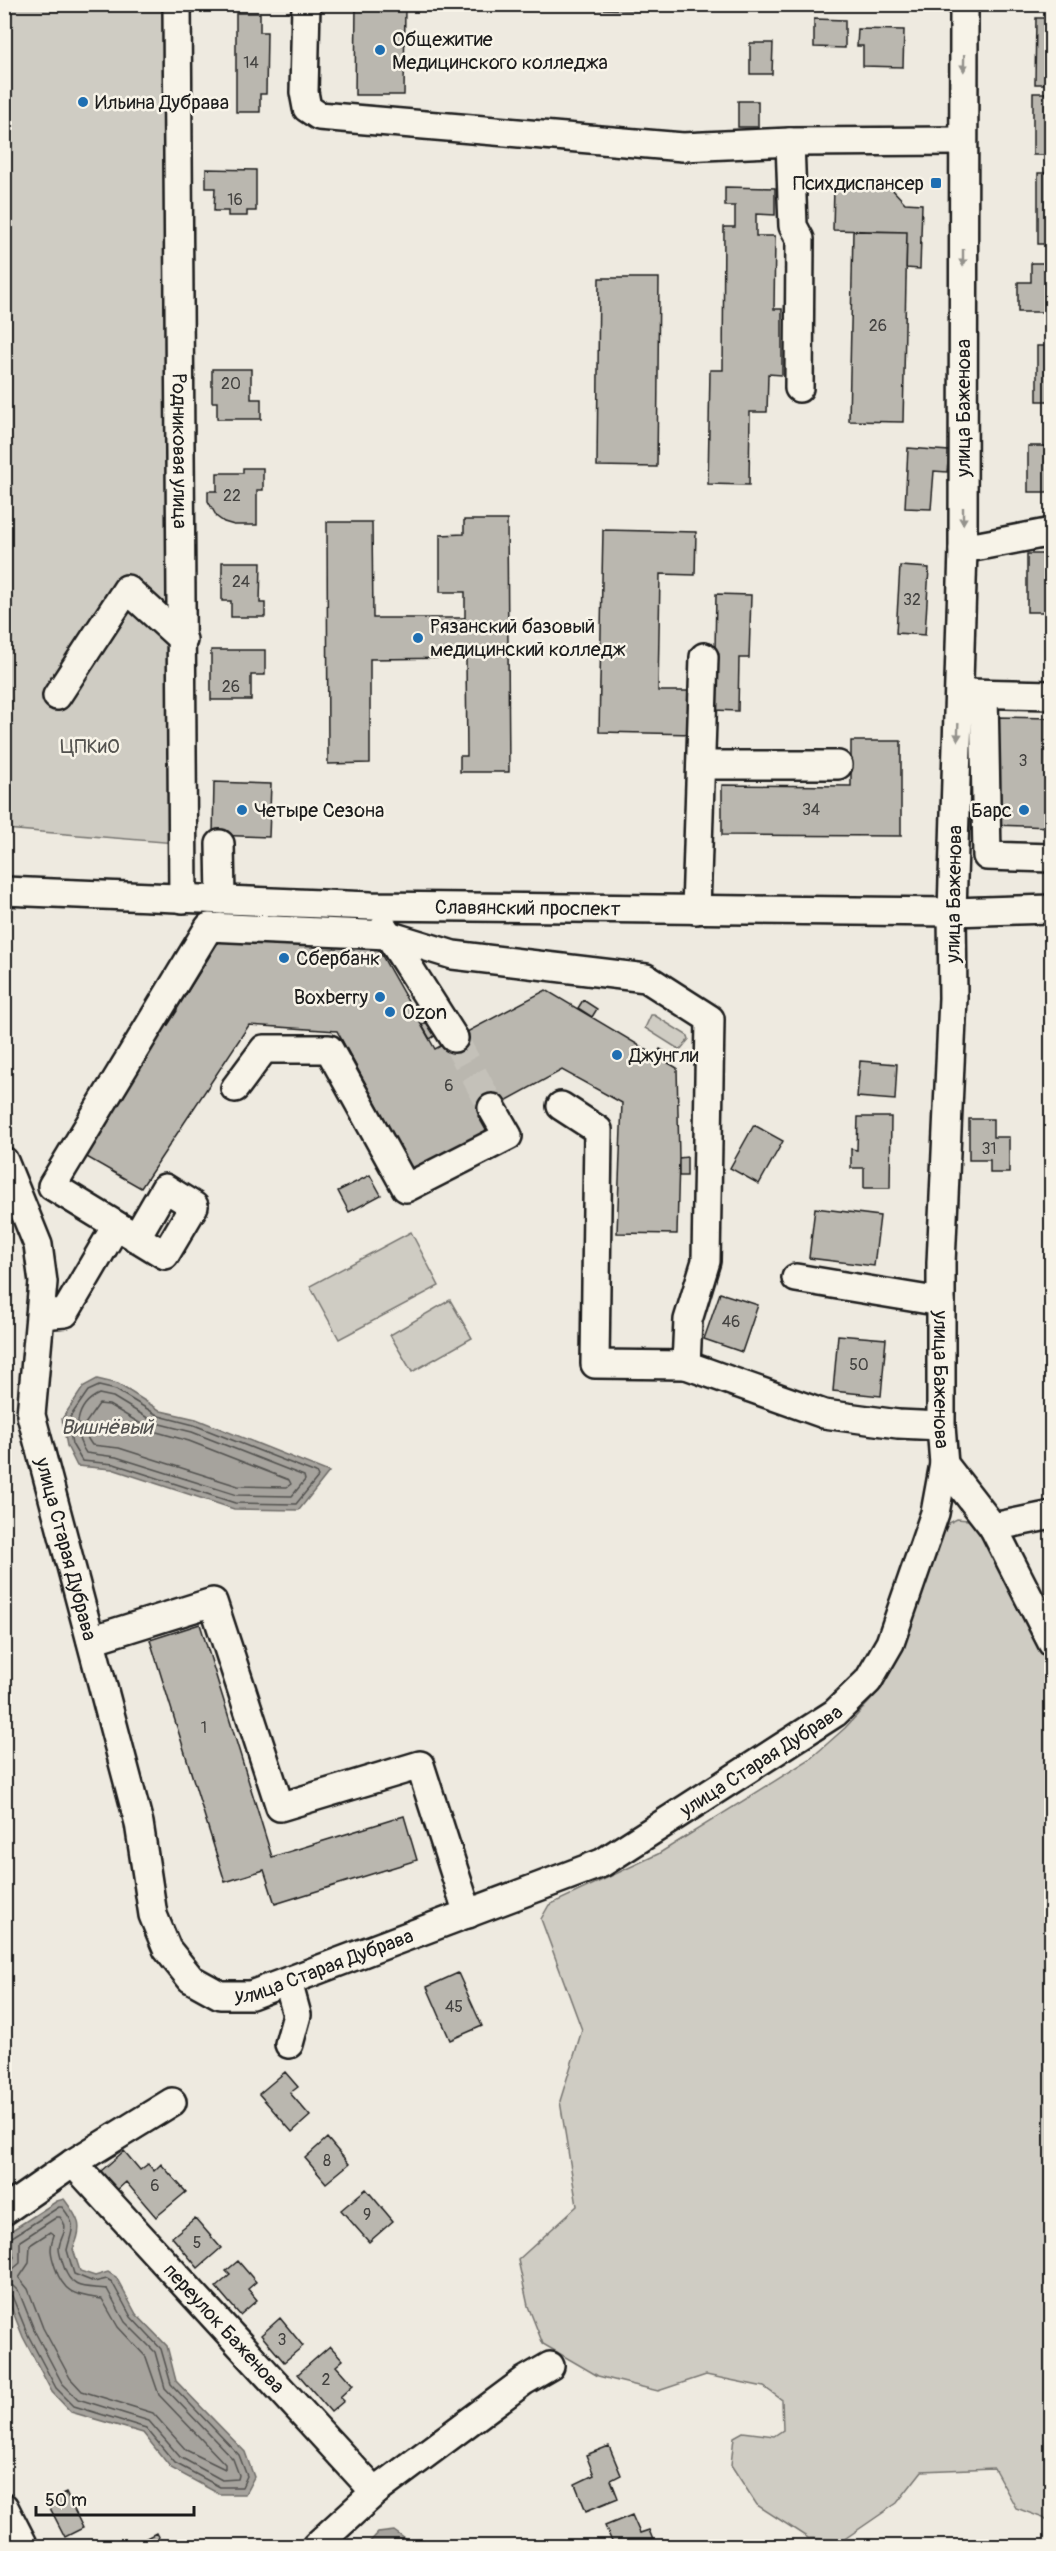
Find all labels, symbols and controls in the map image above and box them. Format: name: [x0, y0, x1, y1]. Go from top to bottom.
place label: Общежитие Медицинского колледжа: [392, 27, 608, 75]
marker: Общежитие Медицинского колледжа: [373, 43, 387, 57]
house number: 14: [243, 53, 259, 73]
one-way arrow: [959, 53, 969, 72]
place label: Ильина Дубрава: [95, 90, 229, 115]
marker: Ильина Дубрава: [76, 95, 90, 109]
place label: Психдиспансер: [793, 171, 924, 196]
marker: Психдиспансер: [929, 176, 943, 190]
house number: 16: [227, 190, 243, 210]
one-way arrow: [958, 248, 968, 267]
house number: 26: [869, 316, 887, 336]
street label: улица Баженова: [951, 339, 976, 478]
street label: Родниковая улица: [167, 373, 193, 529]
house number: 20: [221, 374, 241, 394]
house number: 22: [223, 486, 241, 506]
one-way arrow: [958, 506, 968, 525]
house number: 24: [232, 572, 250, 592]
house number: 32: [903, 590, 921, 610]
place label: Рязанский базовый медицинский колледж: [430, 614, 626, 662]
marker: Рязанский базовый медицинский колледж: [411, 631, 425, 645]
house number: 26: [222, 677, 240, 697]
one-way arrow: [954, 722, 963, 741]
park label: ЦПКиО: [60, 734, 120, 759]
house number: 3: [1019, 751, 1028, 771]
place label: Четыре Сезона: [254, 798, 384, 823]
place label: Барс: [971, 798, 1012, 823]
house number: 34: [802, 800, 820, 820]
marker: Четыре Сезона: [235, 803, 249, 817]
marker: Барс: [1017, 803, 1031, 817]
street label: улица Баженова: [940, 825, 968, 964]
street label: Славянский проспект: [435, 894, 621, 921]
place label: Сбербанк: [296, 946, 380, 971]
marker: Сбербанк: [277, 951, 291, 965]
place label: Boxberry: [294, 985, 368, 1010]
marker: Boxberry: [373, 990, 387, 1004]
place label: Ozon: [402, 1000, 447, 1025]
marker: Ozon: [383, 1005, 397, 1019]
place label: Джунгли: [628, 1043, 699, 1068]
marker: Джунгли: [610, 1048, 624, 1062]
house number: 6: [444, 1076, 454, 1096]
house number: 31: [981, 1139, 997, 1159]
street label: улица Баженова: [929, 1310, 955, 1450]
house number: 46: [722, 1312, 740, 1332]
house number: 50: [849, 1355, 869, 1375]
water label: Вишнёвый: [61, 1414, 155, 1441]
street label: улица Старая Дубрава: [30, 1454, 103, 1643]
street label: улица Старая Дубрава: [674, 1700, 848, 1823]
house number: 1: [201, 1718, 207, 1738]
street label: улица Старая Дубрава: [234, 1923, 417, 2008]
house number: 45: [445, 1997, 463, 2017]
house number: 8: [323, 2151, 331, 2171]
house number: 6: [150, 2176, 160, 2196]
house number: 9: [363, 2205, 371, 2225]
house number: 5: [193, 2233, 201, 2253]
street label: переулок Баженова: [159, 2258, 290, 2398]
house number: 3: [278, 2330, 287, 2350]
house number: 2: [322, 2370, 331, 2390]
scale bar: [36, 2479, 194, 2517]
text: 50 m: [45, 2489, 87, 2512]

